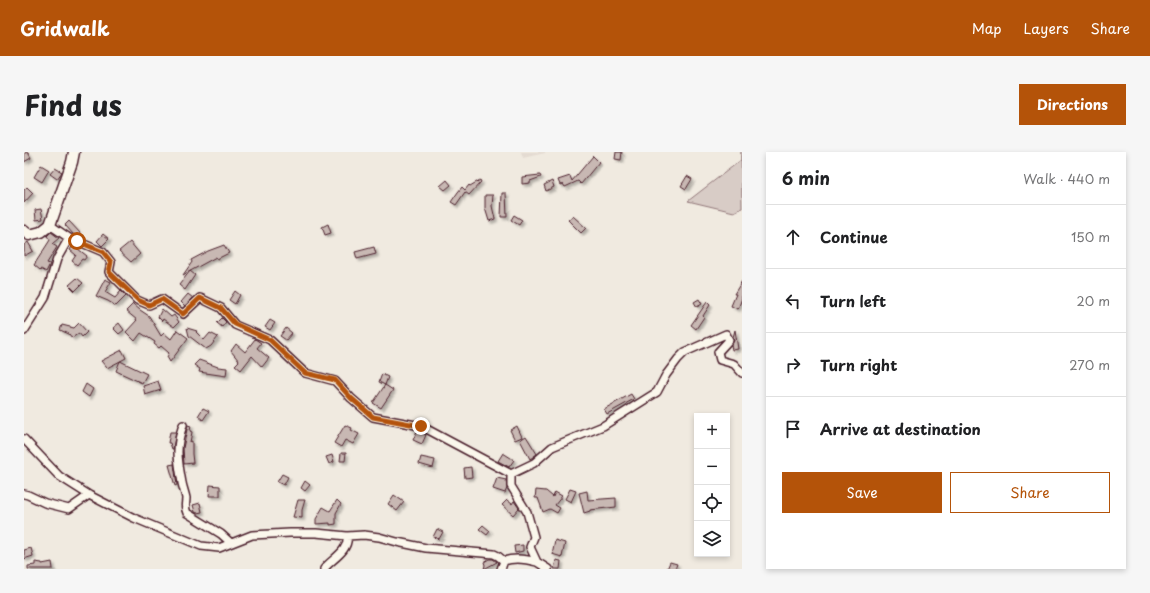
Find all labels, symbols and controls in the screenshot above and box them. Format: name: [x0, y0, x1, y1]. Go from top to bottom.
text: Gridwalk: [20, 14, 110, 42]
text: Map: [972, 18, 1002, 39]
text: Layers: [1024, 18, 1069, 39]
text: Share: [1091, 18, 1130, 39]
text: Find us: [24, 83, 122, 126]
button: Directions: [1019, 84, 1126, 125]
text: 6 min: [782, 165, 830, 191]
text: Walk · 440 m: [1023, 169, 1110, 188]
text: Continue: [820, 225, 888, 248]
icon: ahead: [782, 226, 804, 248]
text: 150 m: [1071, 227, 1110, 246]
route start: [68, 232, 86, 250]
text: Turn left: [820, 289, 886, 312]
icon: left: [782, 290, 804, 312]
text: 20 m: [1076, 291, 1110, 310]
text: Turn right: [820, 353, 897, 376]
icon: right: [782, 354, 804, 376]
text: 270 m: [1069, 355, 1110, 374]
map controls: [694, 413, 730, 557]
button: +: [694, 413, 730, 449]
route end: [412, 417, 430, 435]
text: Arrive at destination: [820, 417, 981, 440]
icon: arrive: [782, 418, 804, 440]
button: −: [694, 449, 730, 485]
button: Save: [782, 472, 942, 513]
button: Share: [950, 472, 1110, 513]
button: locate: [694, 485, 730, 521]
button: layers: [694, 521, 730, 557]

